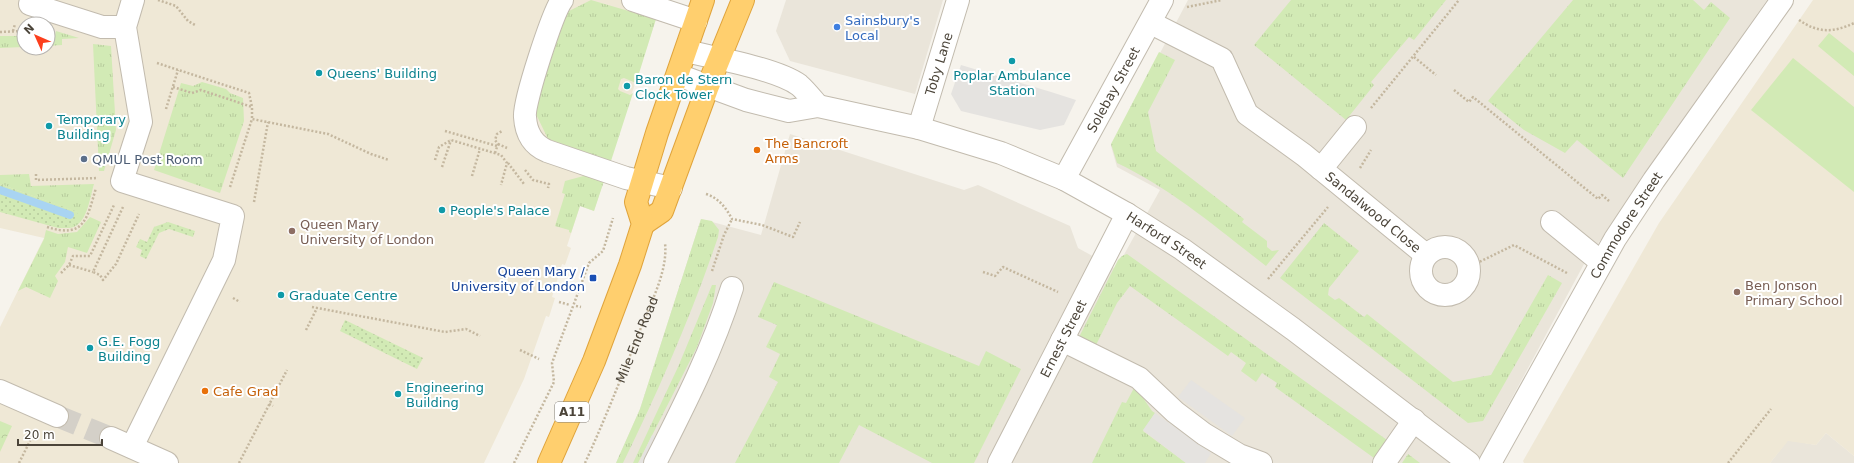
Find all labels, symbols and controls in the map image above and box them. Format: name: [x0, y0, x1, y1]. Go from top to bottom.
place label: Sainsbury's Local: [845, 13, 920, 43]
north arrow: [16, 16, 56, 56]
text: N: [21, 21, 37, 37]
marker: Sainsbury's Local: [832, 22, 842, 32]
street label: Toby Lane: [922, 30, 955, 98]
street label: Solebay Street: [1083, 44, 1142, 135]
marker: Poplar Ambulance Station: [1007, 56, 1017, 66]
place label: Queens' Building: [327, 66, 437, 81]
marker: Queens' Building: [314, 68, 324, 78]
place label: Poplar Ambulance Station: [953, 68, 1071, 98]
place label: Baron de Stern Clock Tower: [635, 72, 732, 102]
marker: Baron de Stern Clock Tower: [622, 81, 632, 91]
place label: Temporary Building: [56, 112, 126, 142]
marker: Temporary Building: [44, 121, 54, 131]
place label: The Bancroft Arms: [764, 136, 848, 166]
marker: The Bancroft Arms: [752, 145, 762, 155]
place label: QMUL Post Room: [92, 152, 203, 167]
marker: QMUL Post Room: [79, 154, 89, 164]
street label: Sandalwood Close: [1323, 168, 1424, 255]
street label: Commodore Street: [1587, 169, 1665, 281]
place label: People's Palace: [450, 203, 550, 218]
marker: People's Palace: [437, 205, 447, 215]
street label: Harford Street: [1124, 208, 1210, 272]
place label: Queen Mary University of London: [300, 217, 434, 247]
marker: Queen Mary University of London: [287, 226, 297, 236]
place label: Queen Mary / University of London: [451, 264, 586, 294]
marker: Queen Mary / University of London: [588, 273, 598, 283]
place label: Ben Jonson Primary School: [1745, 278, 1843, 308]
marker: Ben Jonson Primary School: [1732, 287, 1742, 297]
place label: Graduate Centre: [289, 288, 398, 303]
marker: Graduate Centre: [276, 290, 286, 300]
street label: Mile End Road: [613, 294, 661, 385]
street label: Ernest Street: [1037, 297, 1089, 380]
place label: G.E. Fogg Building: [98, 334, 160, 364]
marker: G.E. Fogg Building: [85, 343, 95, 353]
place label: Engineering Building: [406, 380, 484, 410]
place label: Cafe Grad: [213, 384, 278, 399]
marker: Cafe Grad: [200, 386, 210, 396]
marker: Engineering Building: [393, 389, 403, 399]
road number: A11: [555, 402, 589, 422]
scale bar: [18, 421, 102, 447]
text: 20 m: [24, 428, 55, 442]

